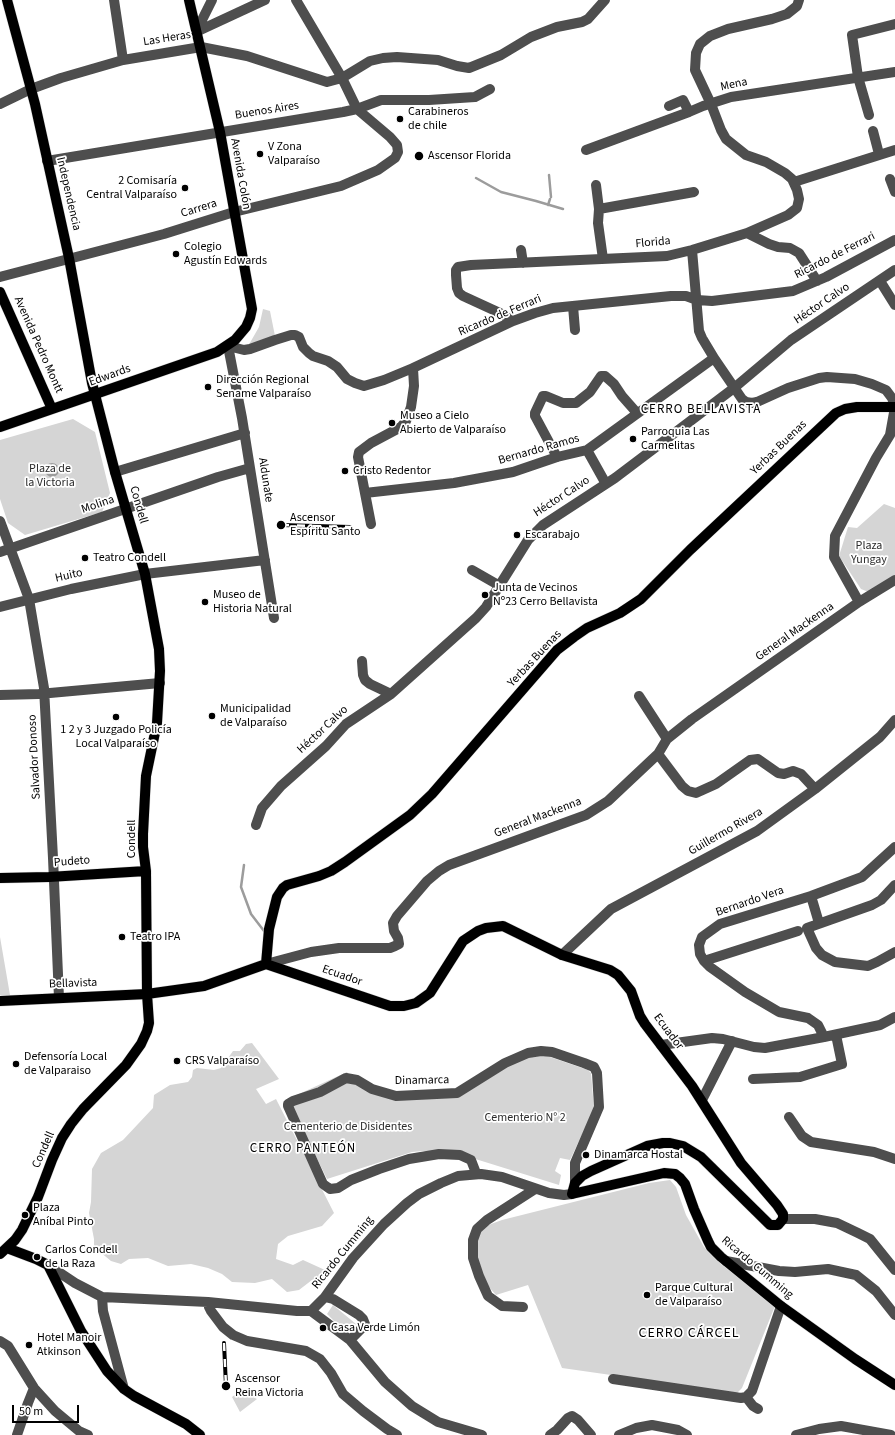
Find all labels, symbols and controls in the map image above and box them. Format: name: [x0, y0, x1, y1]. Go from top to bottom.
street label: Las Heras: [142, 28, 192, 50]
street label: Mena: [719, 75, 749, 95]
street label: Buenos Aires: [234, 99, 300, 123]
place label: Carabineros de chile: [408, 105, 468, 133]
marker: Carabineros de chile: [395, 114, 405, 124]
street label: Avenida Colón: [227, 137, 253, 211]
place label: V Zona Valparaíso: [268, 140, 320, 168]
marker: V Zona Valparaíso: [255, 149, 265, 159]
place label: Ascensor Florida: [428, 149, 511, 163]
marker: Ascensor Florida: [413, 150, 425, 162]
street label: Independencia: [53, 156, 83, 232]
place label: 2 Comisaría Central Valparaíso: [86, 174, 177, 202]
marker: 2 Comisaría Central Valparaíso: [180, 183, 190, 193]
street label: Carrera: [179, 197, 219, 221]
street label: Ricardo de Ferrari: [792, 229, 878, 283]
street label: Florida: [635, 234, 671, 252]
place label: Colegio Agustín Edwards: [184, 240, 267, 268]
marker: Colegio Agustín Edwards: [171, 249, 181, 259]
street label: Héctor Calvo: [791, 280, 853, 328]
street label: Ricardo de Ferrari: [456, 292, 544, 340]
street label: Avenida Pedro Montt: [10, 294, 66, 396]
street label: Edwards: [87, 362, 133, 390]
place label: Dirección Regional Sename Valparaíso: [216, 373, 311, 401]
marker: Dirección Regional Sename Valparaíso: [203, 382, 213, 392]
district label: CERRO BELLAVISTA: [641, 402, 761, 418]
place label: Museo a Cielo Abierto de Valparaíso: [400, 409, 506, 437]
marker: Museo a Cielo Abierto de Valparaíso: [387, 418, 397, 428]
street label: Yerbas Buenas: [748, 418, 810, 478]
place label: Parroquia Las Carmelitas: [641, 425, 710, 453]
street label: Bernardo Ramos: [497, 432, 581, 468]
marker: Parroquia Las Carmelitas: [628, 434, 638, 444]
street label: Aldunate: [254, 457, 276, 503]
park label: Plaza de la Victoria: [25, 462, 75, 490]
place label: Cristo Redentor: [353, 464, 431, 478]
marker: Cristo Redentor: [340, 466, 350, 476]
street label: Héctor Calvo: [531, 474, 593, 520]
street label: Condell: [126, 484, 150, 526]
street label: Molina: [80, 493, 116, 517]
place label: Ascensor Espíritu Santo: [290, 511, 360, 539]
marker: Ascensor Espíritu Santo: [275, 519, 287, 531]
place label: Escarabajo: [525, 528, 580, 542]
marker: Escarabajo: [512, 530, 522, 540]
park label: Plaza Yungay: [851, 539, 887, 567]
place label: Teatro Condell: [93, 551, 166, 565]
marker: Teatro Condell: [80, 553, 90, 563]
street label: Huito: [54, 566, 84, 586]
place label: Junta de Vecinos Nº23 Cerro Bellavista: [493, 581, 598, 609]
place label: Museo de Historia Natural: [213, 588, 292, 616]
marker: Junta de Vecinos Nº23 Cerro Bellavista: [480, 590, 490, 600]
marker: Museo de Historia Natural: [200, 597, 210, 607]
street label: General Mackenna: [753, 600, 837, 664]
street label: Yerbas Buenas: [505, 628, 565, 690]
place label: Municipalidad de Valparaíso: [220, 702, 291, 730]
street label: Héctor Calvo: [295, 703, 351, 757]
marker: Municipalidad de Valparaíso: [207, 711, 217, 721]
marker: 1 2 y 3 Juzgado Policía Local Valparaíso: [111, 712, 121, 722]
street label: Salvador Donoso: [26, 714, 44, 800]
place label: 1 2 y 3 Juzgado Policía Local Valparaíso: [60, 723, 172, 751]
street label: General Mackenna: [492, 795, 584, 841]
street label: Guillermo Rivera: [686, 805, 766, 859]
street label: Condell: [125, 820, 139, 858]
street label: Pudeto: [53, 854, 91, 870]
street label: Bernardo Vera: [714, 884, 786, 920]
place label: Teatro IPA: [130, 930, 180, 944]
marker: Teatro IPA: [117, 932, 127, 942]
street label: Ecuador: [320, 962, 364, 990]
street label: Bellavista: [49, 976, 97, 992]
street label: Ecuador: [650, 1011, 686, 1053]
place label: Defensoría Local de Valparaiso: [24, 1050, 107, 1078]
place label: CRS Valparaíso: [185, 1054, 259, 1068]
marker: CRS Valparaíso: [172, 1056, 182, 1066]
marker: Defensoría Local de Valparaiso: [11, 1059, 21, 1069]
street label: Dinamarca: [395, 1073, 449, 1089]
park label: Cementerio N° 2: [484, 1111, 566, 1125]
park label: Cementerio de Disidentes: [284, 1120, 412, 1134]
street label: Condell: [30, 1129, 58, 1171]
district label: CERRO PANTEÓN: [250, 1141, 356, 1157]
place label: Dinamarca Hostal: [594, 1148, 683, 1162]
marker: Dinamarca Hostal: [581, 1150, 591, 1160]
place label: Plaza Aníbal Pinto: [33, 1201, 94, 1229]
marker: Plaza Aníbal Pinto: [20, 1210, 30, 1220]
street label: Ricardo Cumming: [309, 1214, 377, 1292]
street label: Ricardo Cumming: [718, 1234, 796, 1302]
place label: Carlos Condell de la Raza: [45, 1243, 118, 1271]
marker: Carlos Condell de la Raza: [32, 1252, 42, 1262]
place label: Parque Cultural de Valparaíso: [655, 1281, 733, 1309]
marker: Parque Cultural de Valparaíso: [642, 1290, 652, 1300]
place label: Casa Verde Limón: [331, 1321, 420, 1335]
marker: Casa Verde Limón: [318, 1323, 328, 1333]
district label: CERRO CÁRCEL: [638, 1326, 740, 1342]
place label: Hotel Manoir Atkinson: [37, 1331, 101, 1359]
marker: Hotel Manoir Atkinson: [24, 1340, 34, 1350]
place label: Ascensor Reina Victoria: [235, 1372, 304, 1400]
marker: Ascensor Reina Victoria: [220, 1380, 232, 1392]
scale bar: [14, 1397, 81, 1423]
text: 50 m: [19, 1403, 43, 1420]

